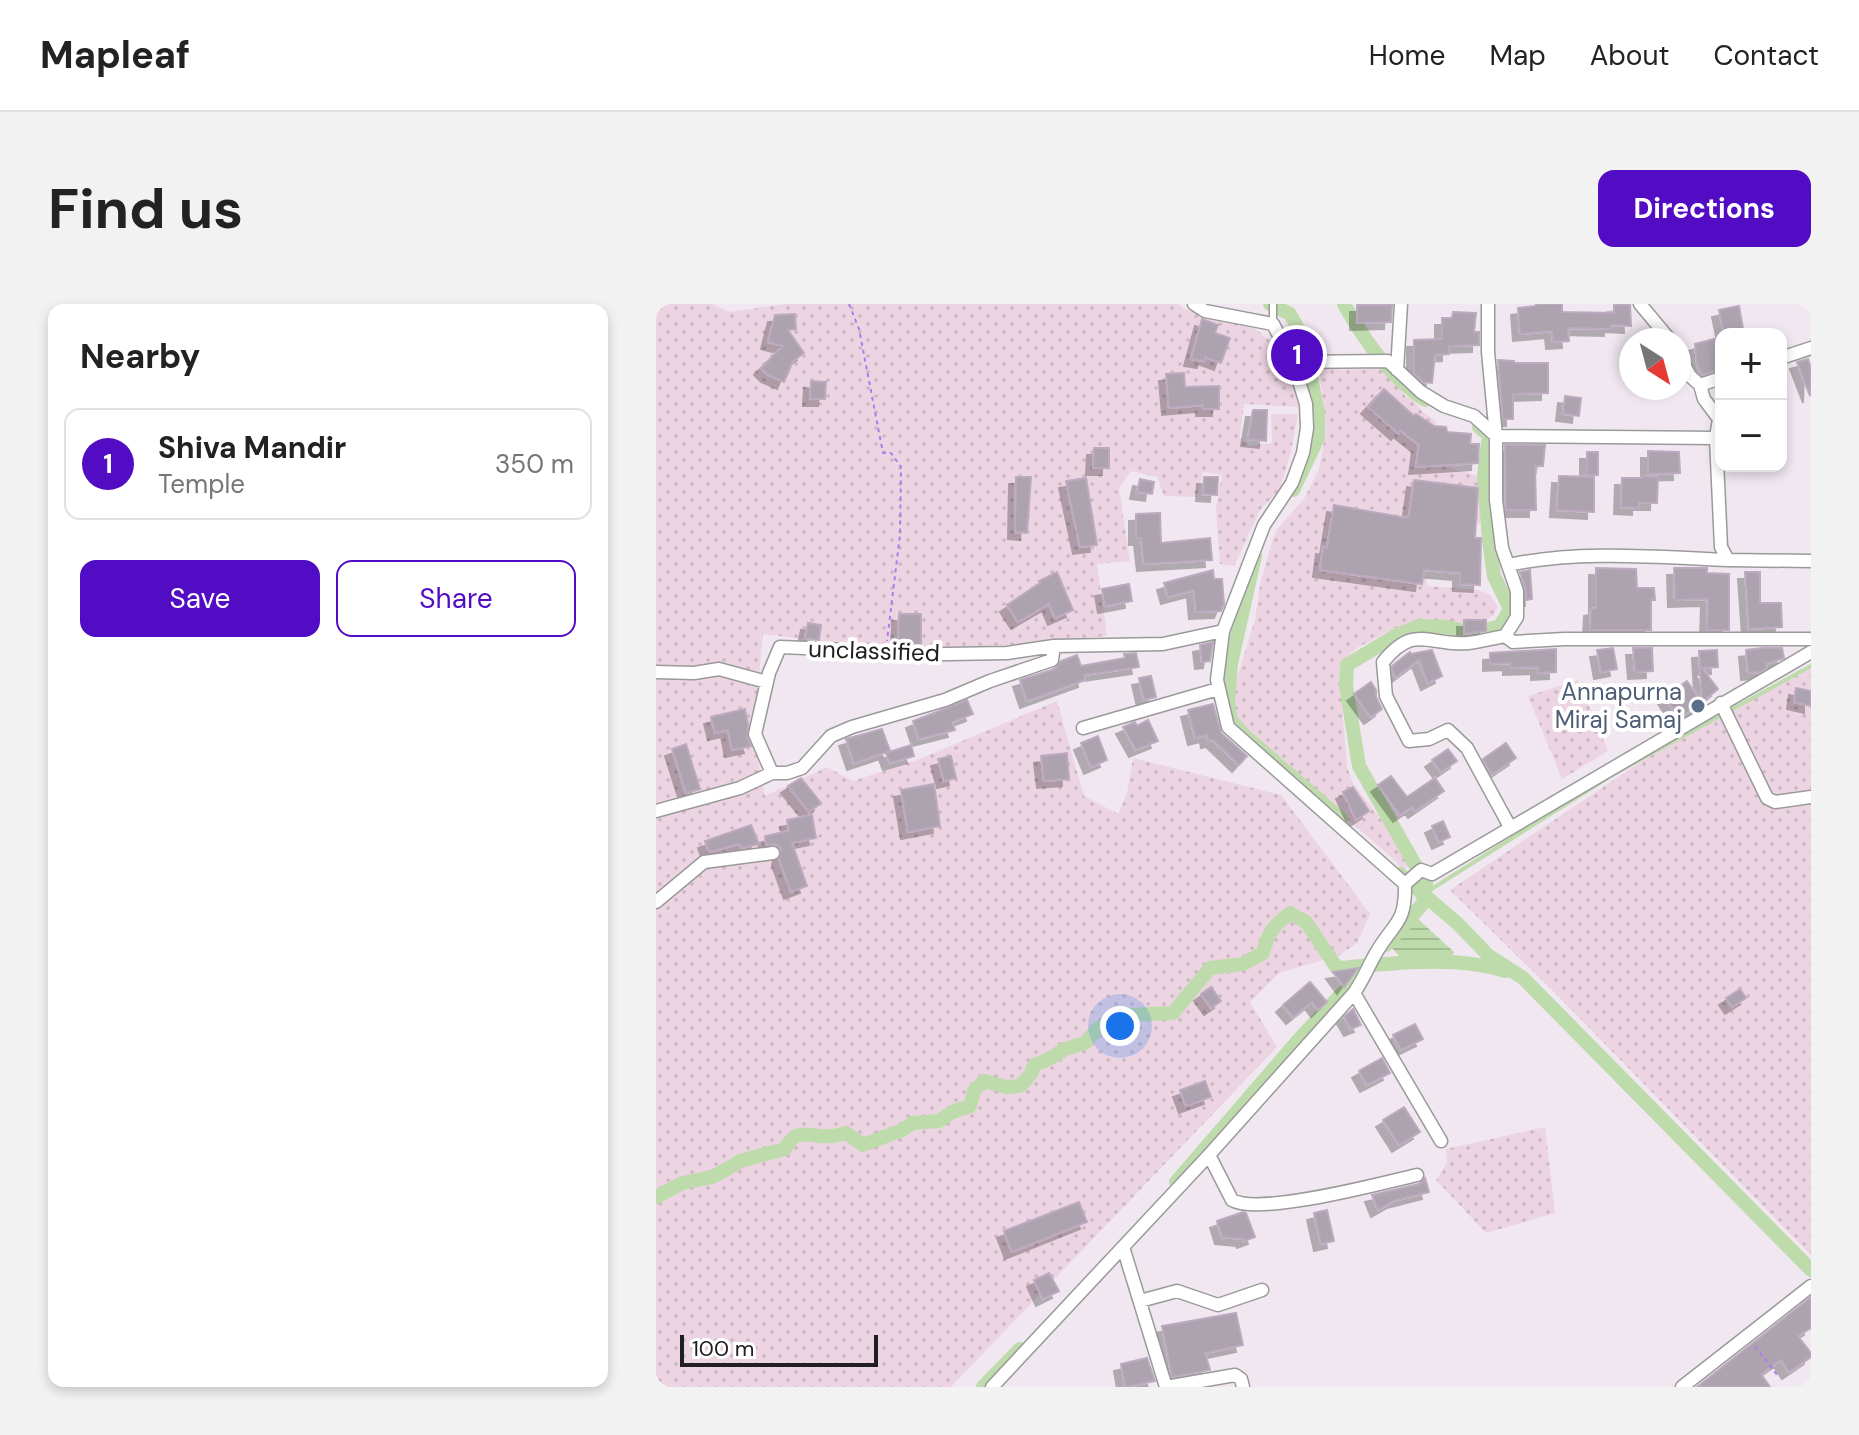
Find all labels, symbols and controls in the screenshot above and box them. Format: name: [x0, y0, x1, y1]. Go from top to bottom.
text: Mapleaf: [40, 30, 190, 80]
text: Home: [1369, 37, 1445, 74]
text: Map: [1489, 37, 1546, 74]
text: About: [1590, 37, 1669, 74]
text: Contact: [1713, 37, 1819, 74]
button: Directions: [1598, 170, 1811, 247]
text: Find us: [48, 172, 243, 245]
pin: 1: [1271, 325, 1323, 385]
north arrow: [1619, 328, 1691, 400]
map controls: [1715, 328, 1787, 472]
button: +: [1715, 328, 1787, 400]
text: Nearby: [80, 334, 200, 379]
button: −: [1715, 400, 1787, 472]
text: Shiva Mandir: [158, 428, 346, 467]
text: 1: [103, 447, 113, 481]
text: 350 m: [495, 447, 574, 481]
text: Temple: [158, 467, 245, 501]
button: Save: [80, 560, 320, 637]
button: Share: [336, 560, 576, 637]
street label: unclassified: [808, 633, 940, 668]
place label: Annapurna Miraj Samaj: [1555, 676, 1682, 735]
marker: Annapurna Miraj Samaj: [1689, 697, 1707, 715]
your location: [1100, 1006, 1140, 1046]
scale bar: [680, 1331, 878, 1367]
text: 100 m: [692, 1334, 754, 1363]

